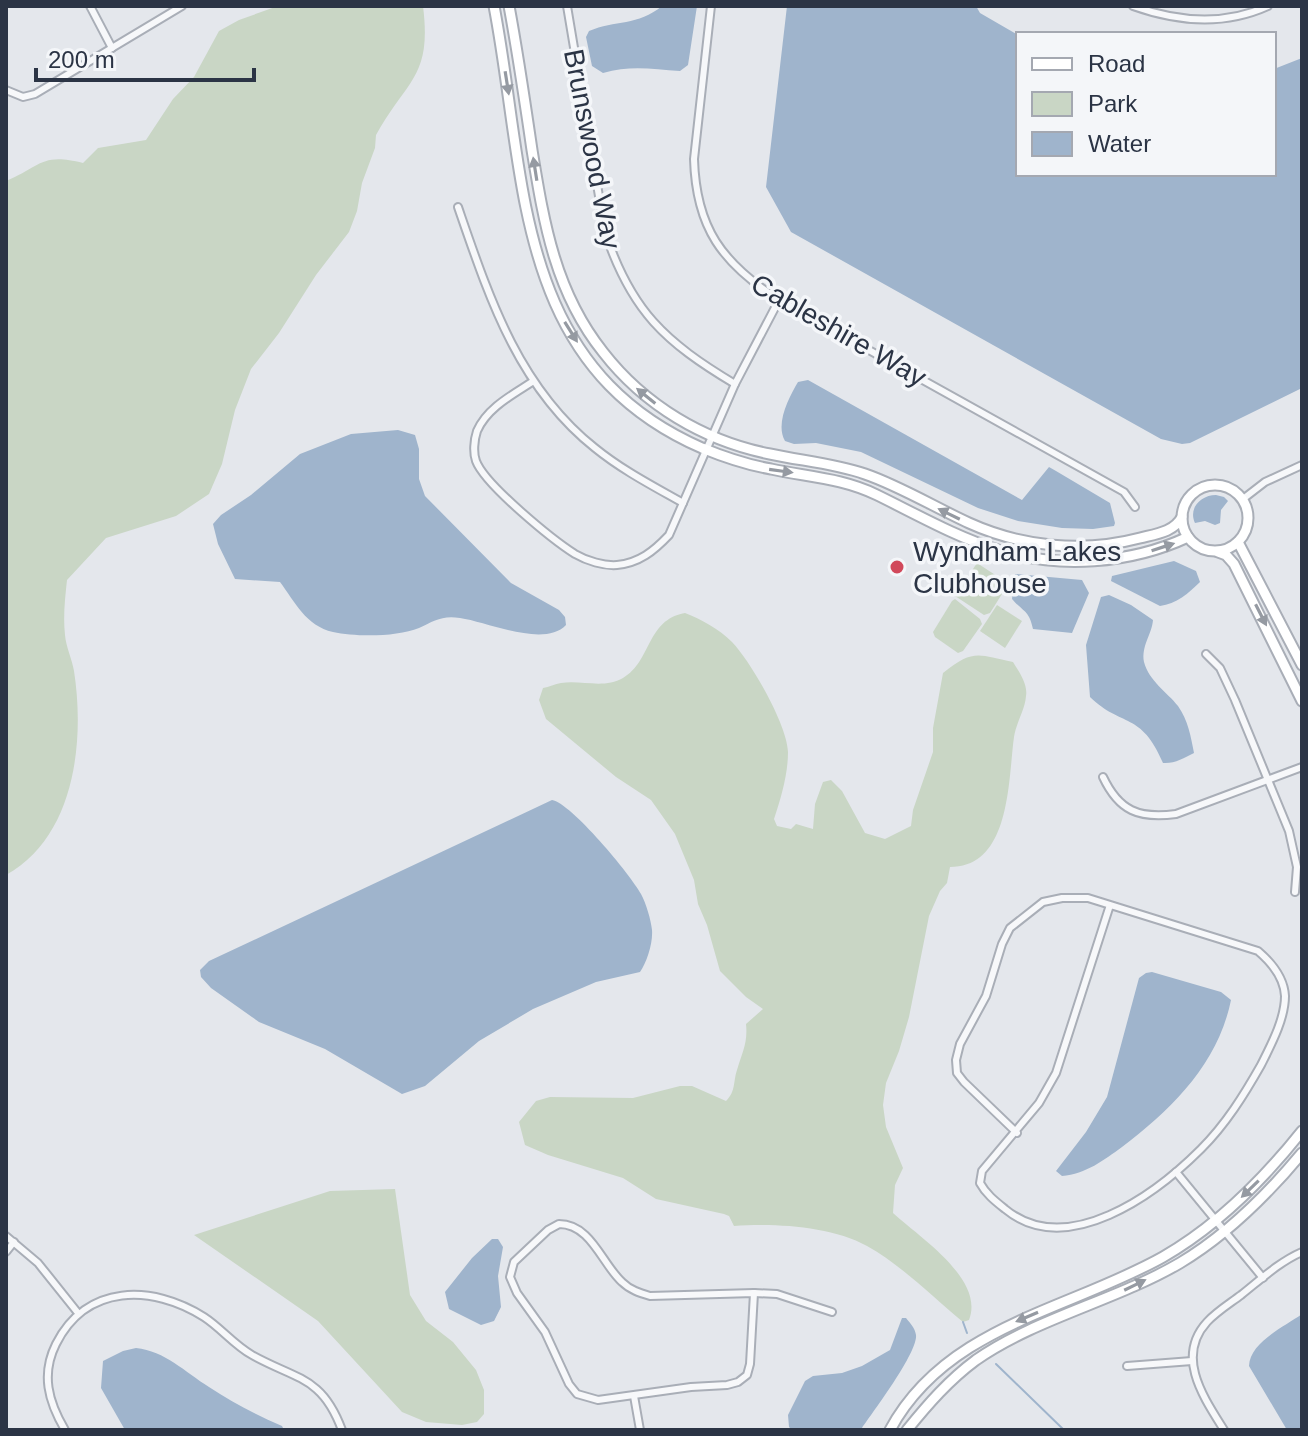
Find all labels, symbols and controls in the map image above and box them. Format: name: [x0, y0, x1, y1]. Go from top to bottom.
scale bar: [36, 32, 254, 82]
legend: [1016, 32, 1276, 176]
text: 200 m: [48, 46, 115, 73]
street label: Brunswood Way: [558, 47, 627, 252]
text: Road: [1088, 50, 1145, 77]
one-way arrow: [501, 71, 514, 96]
text: Park: [1088, 90, 1138, 117]
text: Water: [1088, 130, 1151, 157]
one-way arrow: [528, 156, 541, 181]
street label: Cableshire Way: [746, 268, 932, 393]
one-way arrow: [563, 321, 578, 344]
one-way arrow: [636, 388, 656, 404]
one-way arrow: [769, 465, 794, 478]
one-way arrow: [937, 507, 960, 520]
place label: Wyndham Lakes Clubhouse: [913, 536, 1121, 599]
one-way arrow: [1151, 540, 1175, 552]
marker: Wyndham Lakes Clubhouse: [888, 558, 906, 576]
one-way arrow: [1254, 604, 1268, 627]
one-way arrow: [1241, 1179, 1260, 1197]
one-way arrow: [1123, 1278, 1146, 1292]
one-way arrow: [1015, 1311, 1039, 1324]

